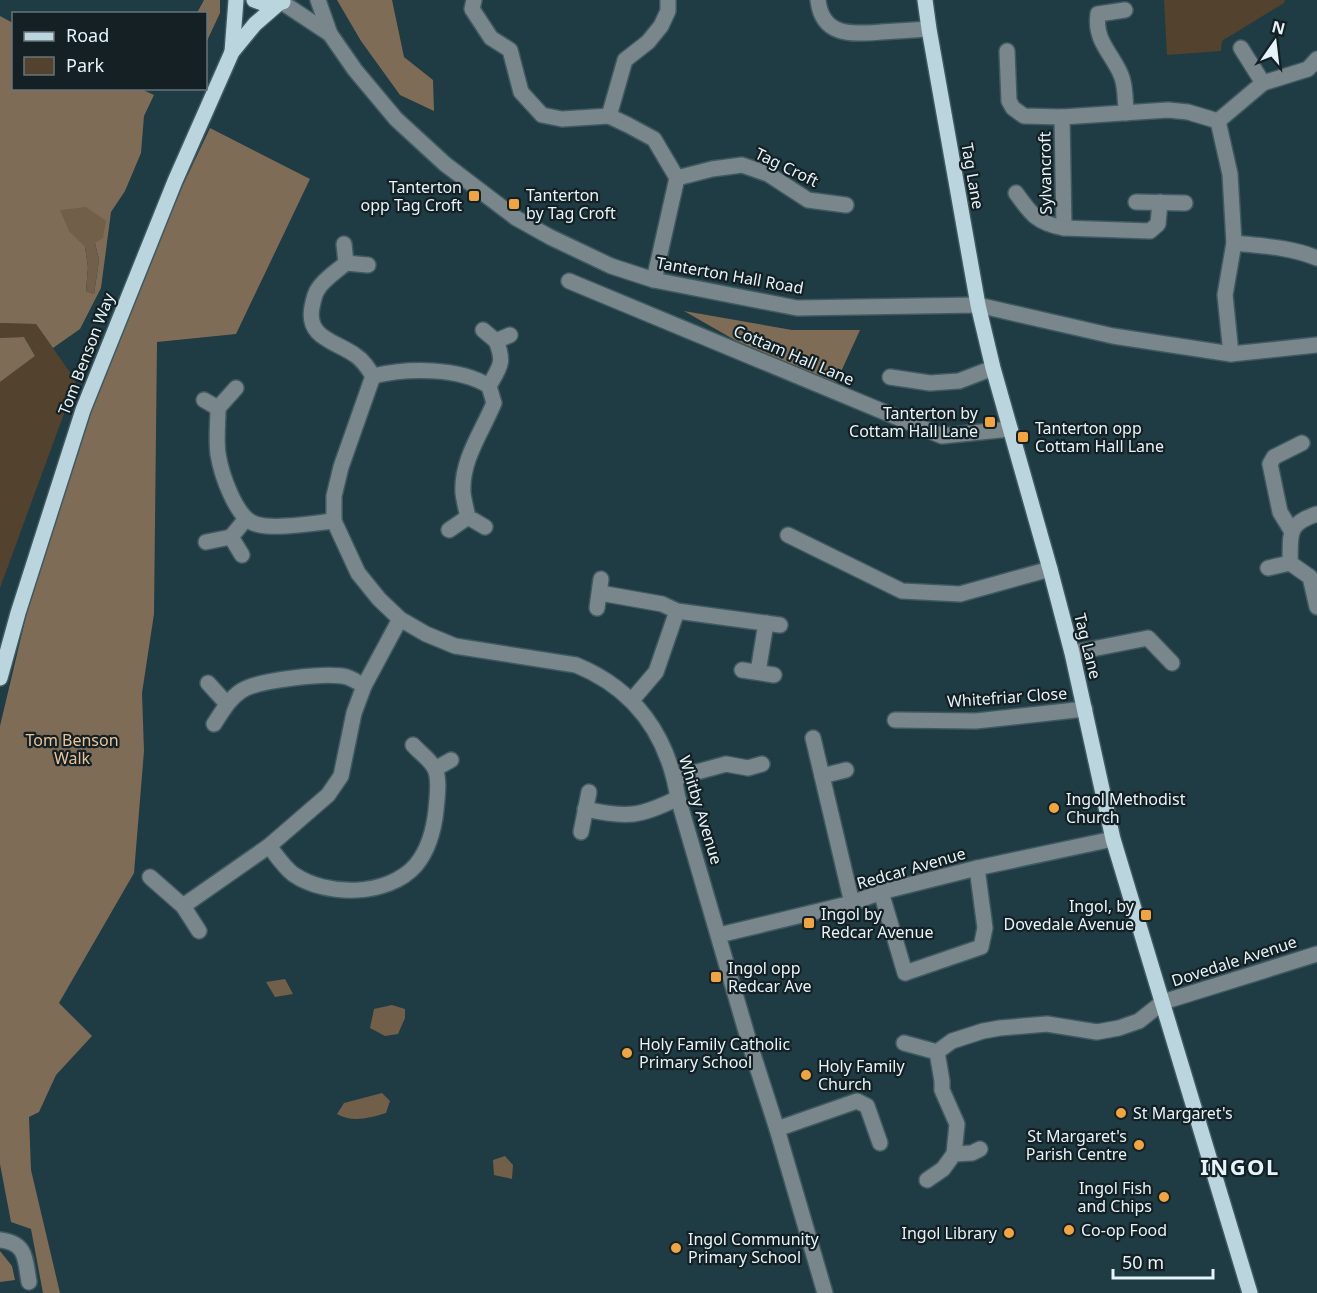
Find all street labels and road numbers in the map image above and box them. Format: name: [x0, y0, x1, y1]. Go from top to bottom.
street label: Sylvancroft: [1033, 131, 1057, 215]
street label: Tag Lane: [956, 141, 990, 211]
street label: Tag Croft: [752, 142, 823, 192]
street label: Tanterton Hall Road: [655, 251, 805, 299]
street label: Tom Benson Way: [53, 289, 120, 418]
street label: Cottam Hall Lane: [730, 320, 858, 390]
street label: Tag Lane: [1069, 611, 1107, 681]
street label: Whitefriar Close: [946, 682, 1068, 712]
street label: Whitby Avenue: [674, 753, 728, 867]
street label: Redcar Avenue: [854, 842, 968, 894]
street label: Dovedale Avenue: [1169, 930, 1299, 992]

